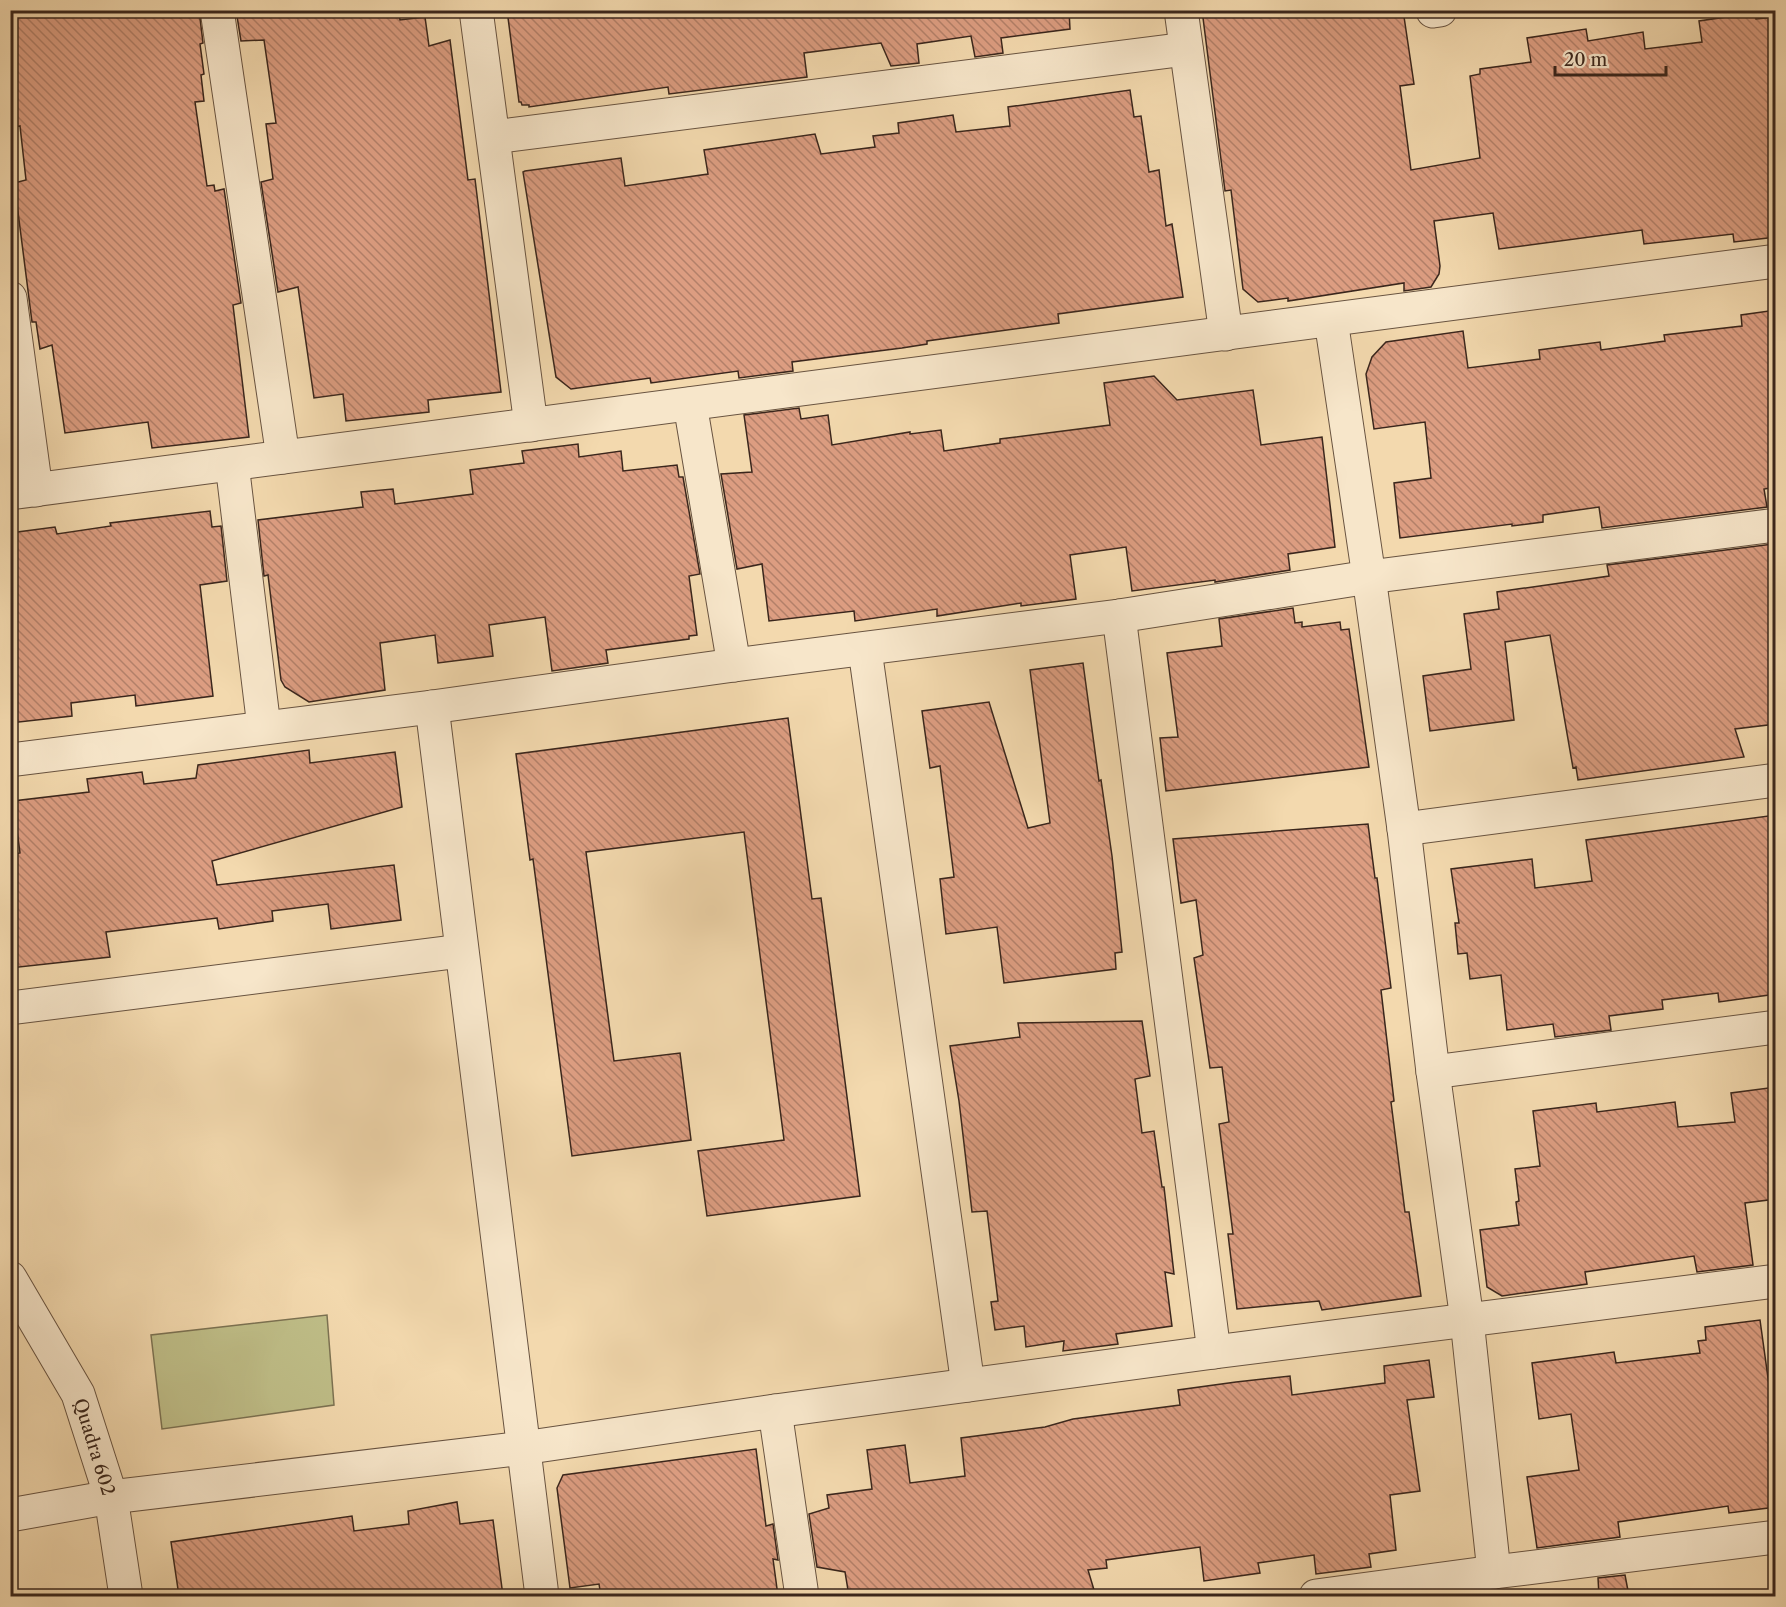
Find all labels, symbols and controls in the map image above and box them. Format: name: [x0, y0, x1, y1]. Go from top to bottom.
scale bar: [1555, 39, 1666, 77]
text: 20 m: [1564, 49, 1608, 71]
street label: Quadra 602: [69, 1396, 119, 1498]

